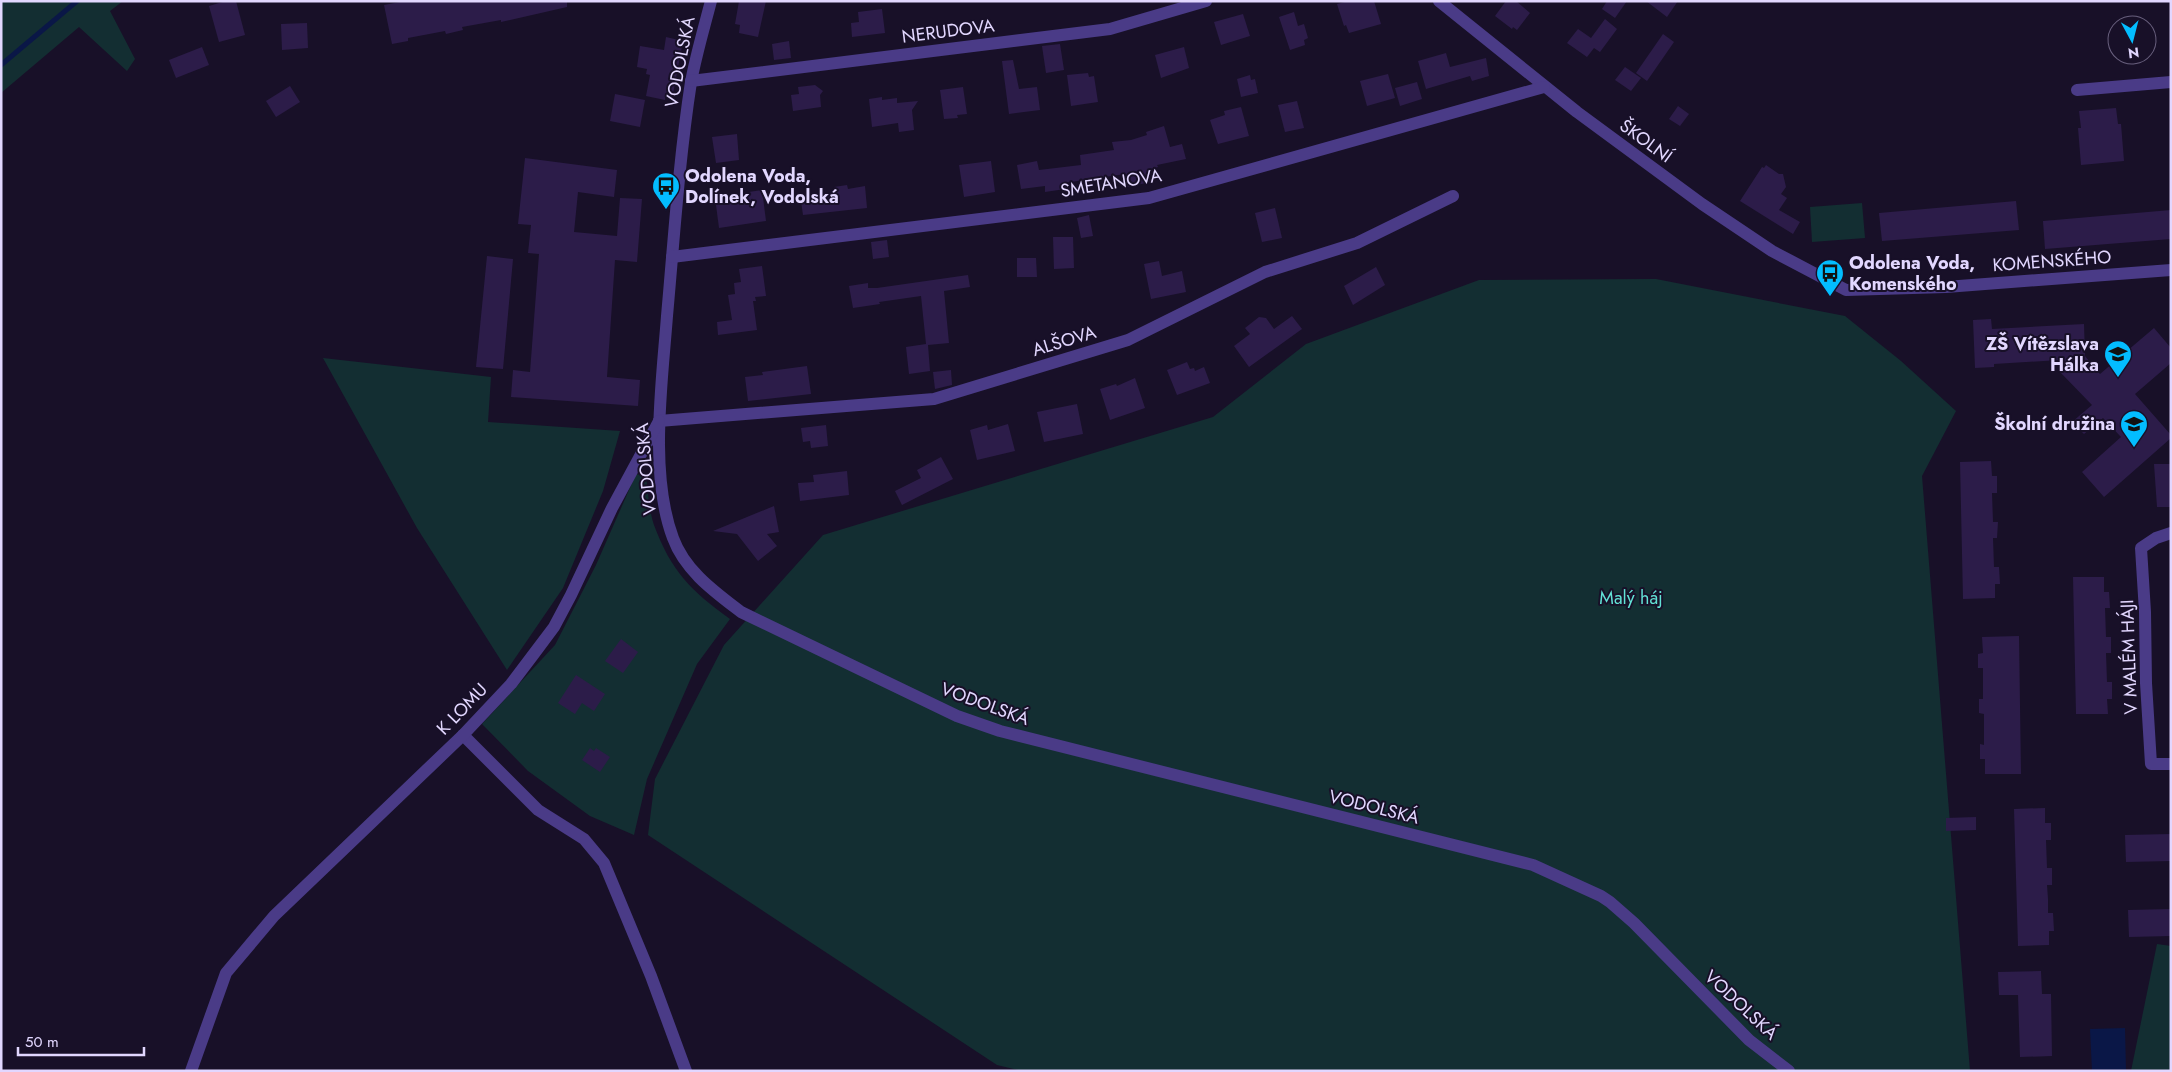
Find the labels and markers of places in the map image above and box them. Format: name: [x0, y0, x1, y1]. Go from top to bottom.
place label: Odolena Voda, Dolínek, Vodolská: [685, 163, 839, 210]
bus stop icon: Odolena Voda, Dolínek, Vodolská: [651, 171, 681, 210]
place label: Odolena Voda, Komenského: [1849, 250, 1975, 297]
bus stop icon: Odolena Voda, Komenského: [1815, 258, 1845, 297]
place label: ZŠ Vítězslava Hálka: [1986, 331, 2099, 378]
school or university icon: ZŠ Vítězslava Hálka: [2103, 339, 2133, 378]
school or university icon: Školní družina: [2119, 409, 2149, 448]
place label: Školní družina: [1994, 411, 2115, 437]

